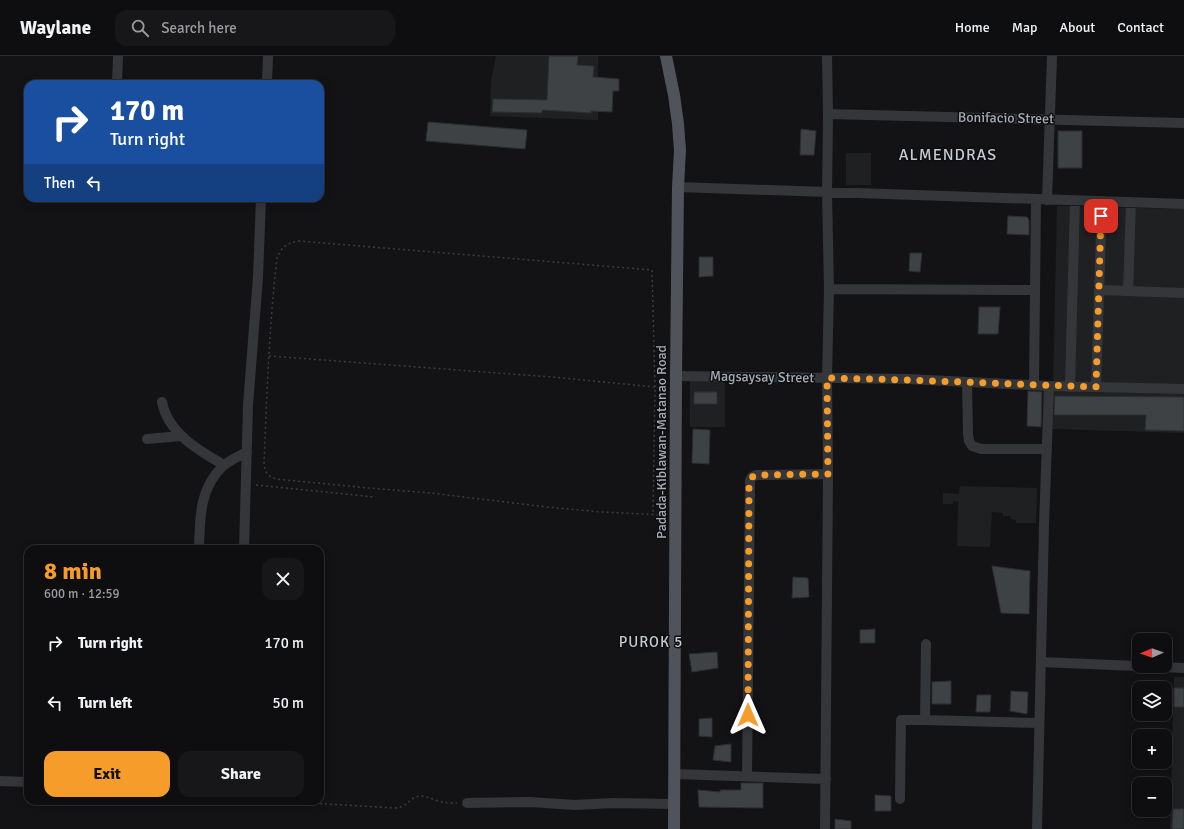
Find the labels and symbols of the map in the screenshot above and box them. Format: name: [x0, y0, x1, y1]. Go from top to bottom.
street label: Bonifacio Street: [958, 109, 1054, 127]
district label: ALMENDRAS: [899, 145, 997, 165]
pin: [1084, 199, 1118, 233]
street label: Padada-Kiblawan-Matanao Road: [653, 345, 670, 539]
street label: Magsaysay Street: [710, 368, 814, 386]
district label: PUROK 5: [619, 633, 683, 651]
north arrow: [1132, 633, 1172, 673]
position arrow: [727, 694, 769, 736]

